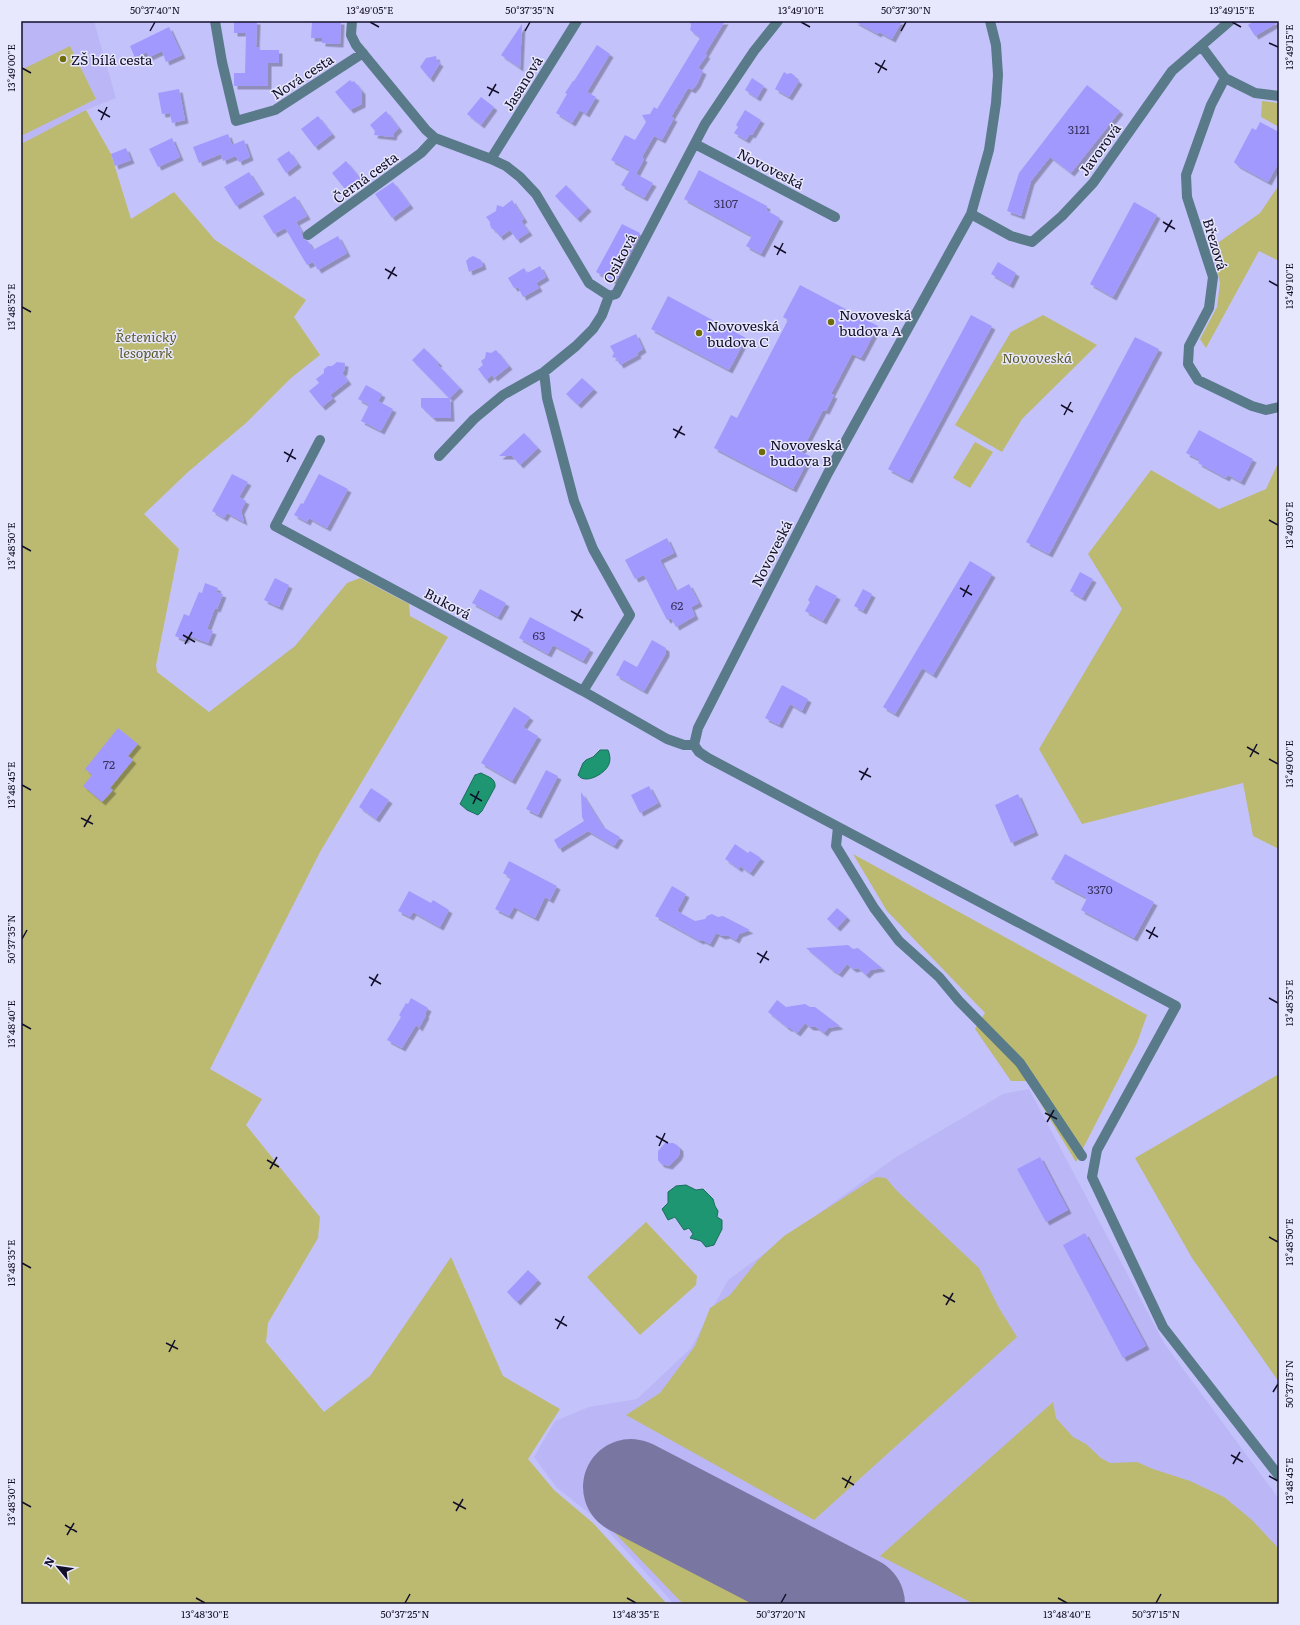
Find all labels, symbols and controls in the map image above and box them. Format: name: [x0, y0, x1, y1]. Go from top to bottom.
text: 50°37'40"N: [130, 2, 180, 17]
text: 13°49'05"E: [347, 2, 393, 17]
text: 50°37'35"N: [505, 2, 555, 17]
text: 13°49'10"E: [778, 2, 824, 17]
text: 50°37'30"N: [881, 2, 931, 17]
text: 13°49'15"E: [1209, 2, 1255, 17]
text: 13°49'15"E: [1281, 24, 1296, 70]
text: 13°49'00"E: [3, 44, 18, 92]
street label: Nová cesta: [267, 48, 337, 104]
place label: ZŠ bílá cesta: [71, 49, 153, 69]
street label: Jasanová: [497, 51, 547, 114]
marker: ZŠ bílá cesta: [58, 54, 68, 64]
street label: Javorová: [1073, 118, 1125, 179]
house number: 3121: [1068, 120, 1090, 138]
street label: Novoveská: [734, 143, 808, 194]
street label: Černá cesta: [328, 146, 402, 208]
house number: 3107: [714, 194, 738, 212]
street label: Březová: [1199, 216, 1233, 273]
street label: Osiková: [598, 229, 641, 286]
text: 13°49'10"E: [1281, 263, 1296, 309]
text: 13°48'55"E: [3, 284, 18, 330]
place label: Novoveská budova A: [839, 304, 912, 340]
place label: Novoveská budova C: [707, 315, 780, 351]
marker: Novoveská budova A: [826, 317, 836, 327]
park label: Řetenický lesopark: [115, 326, 177, 362]
marker: Novoveská budova C: [694, 328, 704, 338]
park label: Novoveská: [1002, 347, 1072, 367]
place label: Novoveská budova B: [770, 434, 843, 470]
marker: Novoveská budova B: [757, 447, 767, 457]
text: 13°49'05"E: [1281, 502, 1296, 548]
street label: Novoveská: [746, 516, 797, 590]
text: 13°48'50"E: [3, 522, 18, 570]
street label: Buková: [421, 582, 475, 624]
house number: 62: [671, 596, 683, 614]
house number: 63: [533, 626, 545, 644]
text: 13°49'00"E: [1281, 740, 1296, 788]
house number: 72: [103, 755, 115, 773]
text: 13°48'45"E: [3, 762, 18, 808]
house number: 3370: [1087, 880, 1113, 898]
text: 50°37'35"N: [3, 914, 18, 964]
text: 13°48'55"E: [1281, 980, 1296, 1026]
text: 13°48'40"E: [3, 1000, 18, 1048]
text: 13°48'50"E: [1281, 1218, 1296, 1266]
text: 13°48'35"E: [3, 1240, 18, 1286]
text: 50°37'15"N: [1281, 1360, 1296, 1408]
text: 13°48'45"E: [1281, 1458, 1296, 1504]
text: 13°48'30"E: [3, 1478, 18, 1526]
north arrow: [38, 1547, 78, 1587]
text: N: [39, 1554, 58, 1570]
text: 13°48'30"E: [181, 1606, 229, 1621]
text: 50°37'25"N: [380, 1606, 430, 1621]
text: 13°48'35"E: [613, 1606, 659, 1621]
text: 50°37'20"N: [756, 1606, 806, 1621]
text: 13°48'40"E: [1043, 1606, 1091, 1621]
text: 50°37'15"N: [1132, 1606, 1180, 1621]

